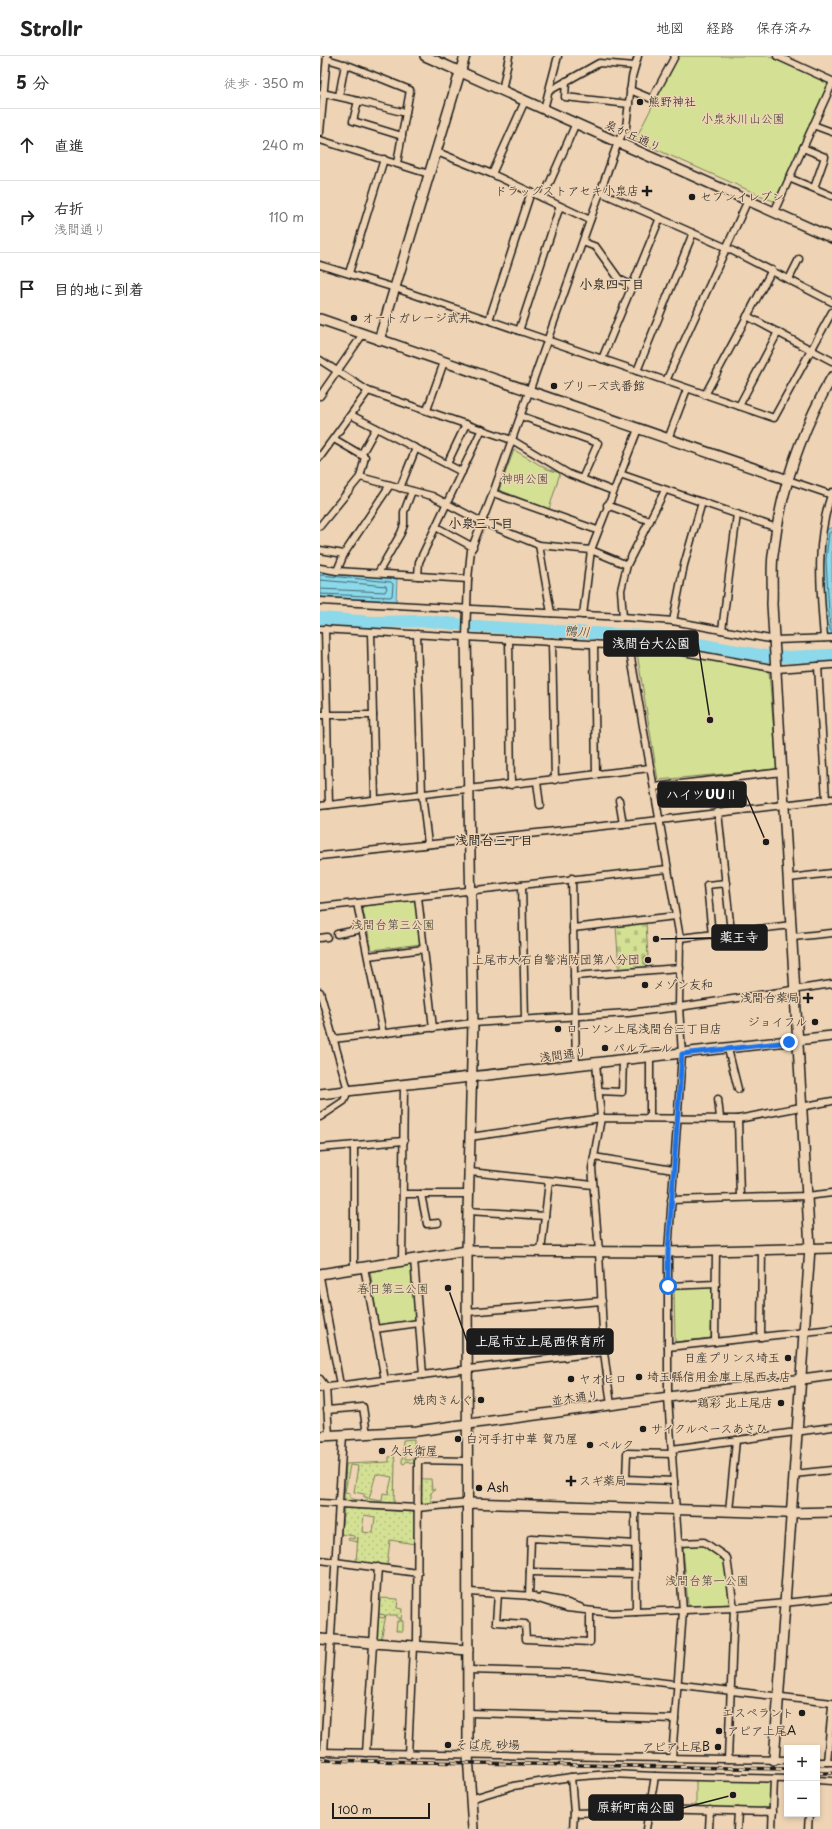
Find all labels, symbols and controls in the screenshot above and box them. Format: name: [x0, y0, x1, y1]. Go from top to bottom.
text: Strollr: [20, 14, 83, 42]
text: 地図: [656, 17, 684, 38]
text: 経路: [706, 17, 734, 38]
text: 保存済み: [756, 17, 812, 38]
text: 5 分: [16, 69, 49, 95]
text: 徒歩 · 350 m: [224, 73, 304, 92]
place label: 熊野神社: [648, 92, 696, 110]
marker: 熊野神社: [635, 97, 645, 107]
park label: 小泉氷川山公園: [701, 109, 785, 127]
street label: 泉が丘通り: [602, 115, 664, 156]
text: 直進: [54, 133, 84, 156]
icon: ahead: [16, 134, 38, 156]
text: 240 m: [262, 135, 304, 154]
place label: ドラッグストアセキ小泉店: [495, 181, 639, 199]
marker: ドラッグストアセキ小泉店: [642, 186, 652, 196]
place label: セブンイレブン: [700, 187, 784, 205]
marker: セブンイレブン: [687, 192, 697, 202]
text: 右折: [54, 196, 84, 219]
icon: right: [16, 206, 38, 228]
text: 110 m: [269, 207, 304, 226]
text: 浅間通り: [54, 219, 106, 238]
district label: 小泉四丁目: [579, 274, 645, 293]
text: 目的地に到着: [54, 277, 144, 300]
icon: arrive: [16, 278, 38, 300]
place label: オートガレージ武井: [362, 308, 471, 326]
marker: オートガレージ武井: [349, 313, 359, 323]
place label: ブリーズ弐番館: [562, 376, 645, 394]
marker: ブリーズ弐番館: [549, 381, 559, 391]
park label: 神明公園: [501, 469, 549, 487]
district label: 小泉三丁目: [448, 513, 514, 532]
water label: 鴨川: [563, 620, 591, 641]
callout: 浅間台大公園: [604, 631, 698, 656]
text: 浅間台大公園: [612, 633, 690, 652]
callout: ハイツUUⅡ: [658, 782, 746, 807]
text: ハイツUUⅡ: [666, 784, 738, 803]
district label: 浅間台三丁目: [455, 830, 533, 849]
park label: 浅間台第三公園: [351, 915, 435, 933]
callout: 薬王寺: [712, 925, 767, 950]
text: 薬王寺: [719, 927, 759, 946]
place label: 上尾市大石自警消防団第八分団: [472, 950, 640, 968]
marker: 上尾市大石自警消防団第八分団: [643, 955, 653, 965]
place label: メゾン友和: [653, 975, 713, 993]
marker: メゾン友和: [640, 980, 650, 990]
place label: 浅間台薬局: [740, 988, 800, 1006]
marker: 浅間台薬局: [803, 993, 813, 1003]
place label: ジョイフル: [747, 1012, 807, 1030]
marker: ジョイフル: [810, 1017, 820, 1027]
place label: ローソン上尾浅間台三丁目店: [566, 1019, 722, 1037]
marker: ローソン上尾浅間台三丁目店: [553, 1024, 563, 1034]
route end: [780, 1033, 798, 1051]
place label: パルテール: [613, 1038, 672, 1056]
street label: 浅間通り: [538, 1042, 588, 1066]
marker: パルテール: [600, 1043, 610, 1053]
route start: [659, 1277, 677, 1295]
park label: 春日第三公園: [357, 1279, 429, 1297]
callout: 上尾市立上尾西保育所: [467, 1329, 613, 1354]
text: 上尾市立上尾西保育所: [475, 1331, 605, 1350]
place label: 日産プリンス埼玉: [684, 1348, 780, 1366]
marker: 日産プリンス埼玉: [783, 1353, 793, 1363]
place label: 埼玉縣信用金庫上尾西支店: [647, 1367, 791, 1385]
place label: ヤオヒロ: [579, 1369, 627, 1387]
marker: 埼玉縣信用金庫上尾西支店: [634, 1372, 644, 1382]
marker: ヤオヒロ: [566, 1374, 576, 1384]
street label: 並木通り: [550, 1385, 600, 1409]
place label: 焼肉きんぐ: [413, 1390, 473, 1408]
place label: 鶏彩 北上尾店: [697, 1393, 773, 1411]
marker: 焼肉きんぐ: [476, 1395, 486, 1405]
marker: 鶏彩 北上尾店: [776, 1398, 786, 1408]
place label: サイクルベースあさひ: [651, 1419, 768, 1437]
marker: サイクルベースあさひ: [638, 1424, 648, 1434]
place label: 白河手打中華 賀乃屋: [466, 1429, 578, 1447]
marker: 白河手打中華 賀乃屋: [453, 1434, 463, 1444]
place label: ベルク: [598, 1435, 634, 1453]
marker: ベルク: [585, 1440, 595, 1450]
place label: 久兵衛屋: [390, 1441, 438, 1459]
marker: 久兵衛屋: [377, 1446, 387, 1456]
place label: スギ薬局: [579, 1471, 627, 1489]
marker: スギ薬局: [566, 1476, 576, 1486]
place label: Ash: [487, 1478, 509, 1496]
marker: Ash: [474, 1483, 484, 1493]
park label: 浅間台第一公園: [665, 1571, 749, 1589]
place label: エスペラント: [722, 1703, 794, 1721]
marker: エスペラント: [797, 1708, 807, 1718]
place label: アピア上尾A: [727, 1721, 796, 1739]
marker: アピア上尾A: [714, 1726, 724, 1736]
place label: そば虎 砂場: [456, 1735, 520, 1753]
place label: アピア上尾B: [642, 1737, 710, 1755]
marker: そば虎 砂場: [443, 1740, 453, 1750]
marker: アピア上尾B: [713, 1742, 723, 1752]
map controls: [784, 1745, 820, 1817]
button: +: [784, 1745, 820, 1781]
button: −: [784, 1781, 820, 1817]
callout: 原新町南公園: [589, 1795, 683, 1820]
text: 原新町南公園: [597, 1797, 675, 1816]
scale bar: [332, 1801, 430, 1820]
text: 100 m: [338, 1801, 372, 1818]

